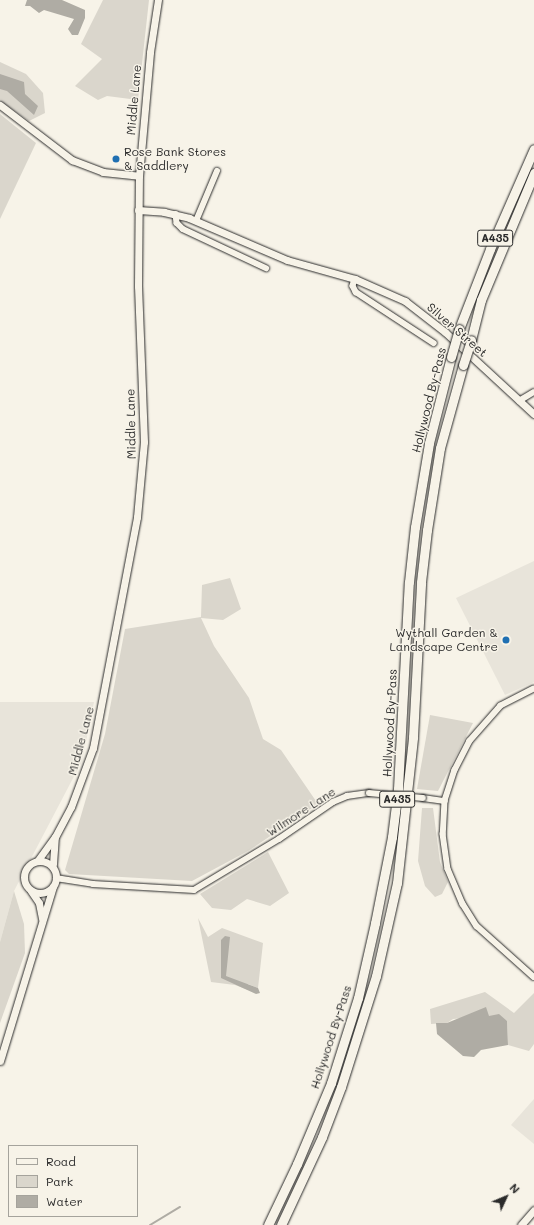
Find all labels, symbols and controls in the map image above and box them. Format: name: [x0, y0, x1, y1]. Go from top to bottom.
street label: Middle Lane: [124, 64, 144, 136]
place label: Rose Bank Stores & Saddlery: [124, 145, 226, 173]
marker: Rose Bank Stores & Saddlery: [111, 154, 121, 164]
road number: A435: [477, 229, 513, 247]
street label: Silver Street: [424, 300, 490, 360]
street label: Hollywood By-Pass: [409, 346, 449, 454]
street label: Middle Lane: [123, 389, 139, 459]
place label: Wythall Garden & Landscape Centre: [390, 626, 498, 654]
marker: Wythall Garden & Landscape Centre: [501, 635, 511, 645]
street label: Hollywood By-Pass: [380, 669, 400, 777]
street label: Middle Lane: [65, 705, 97, 777]
street label: Wilmore Lane: [264, 784, 338, 840]
road number: A435: [379, 790, 415, 808]
street label: Hollywood By-Pass: [307, 983, 355, 1091]
legend: [8, 1145, 138, 1217]
text: Road: [46, 1153, 76, 1169]
text: Park: [46, 1173, 73, 1189]
north arrow: [486, 1177, 526, 1217]
text: N: [507, 1180, 523, 1197]
text: Water: [46, 1193, 83, 1209]

